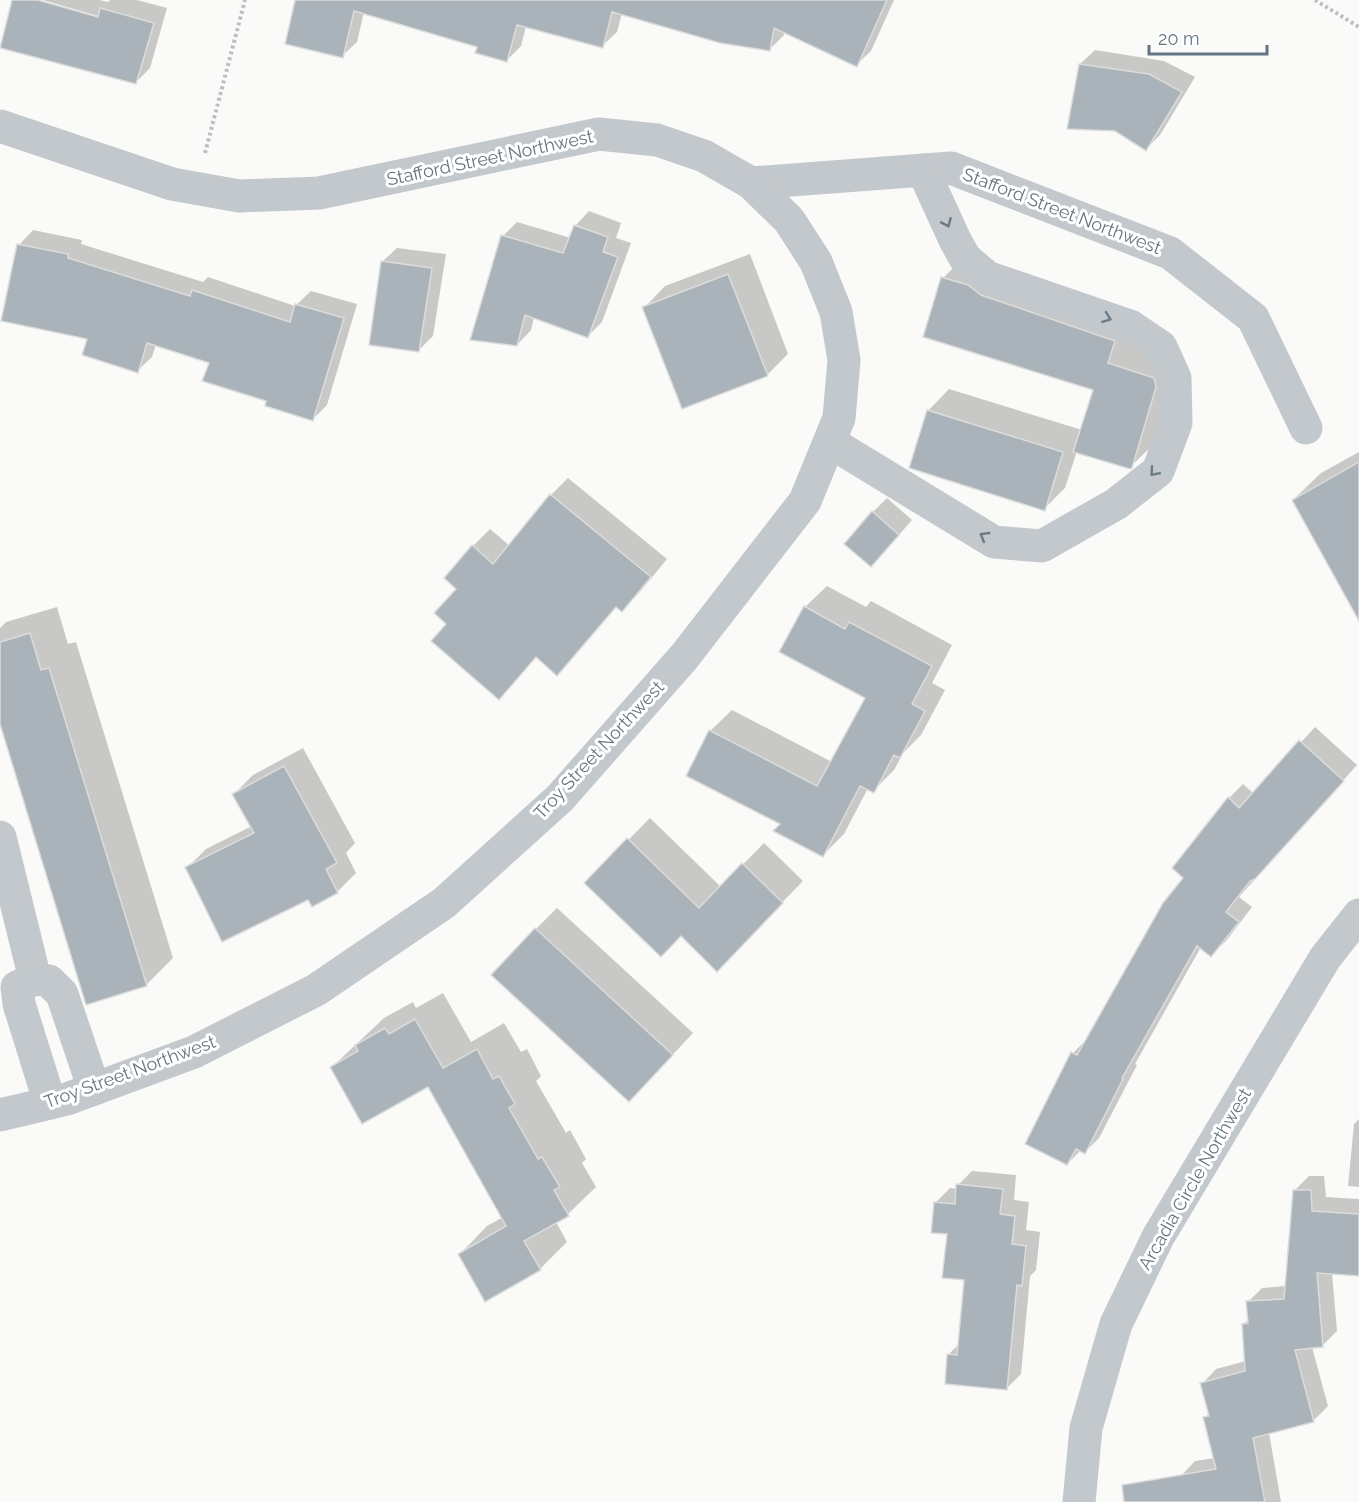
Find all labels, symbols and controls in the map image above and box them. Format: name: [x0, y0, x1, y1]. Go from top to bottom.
scale bar: [1149, 18, 1268, 56]
text: 20 m: [1158, 28, 1200, 49]
street label: Stafford Street Northwest: [385, 125, 595, 190]
street label: Stafford Street Northwest: [960, 163, 1164, 258]
one-way arrow: [940, 217, 952, 228]
one-way arrow: [1101, 310, 1112, 323]
one-way arrow: [1150, 465, 1161, 475]
one-way arrow: [980, 531, 990, 543]
street label: Troy Street Northwest: [529, 676, 668, 823]
street label: Troy Street Northwest: [41, 1031, 218, 1112]
street label: Arcadia Circle Northwest: [1134, 1084, 1255, 1273]

